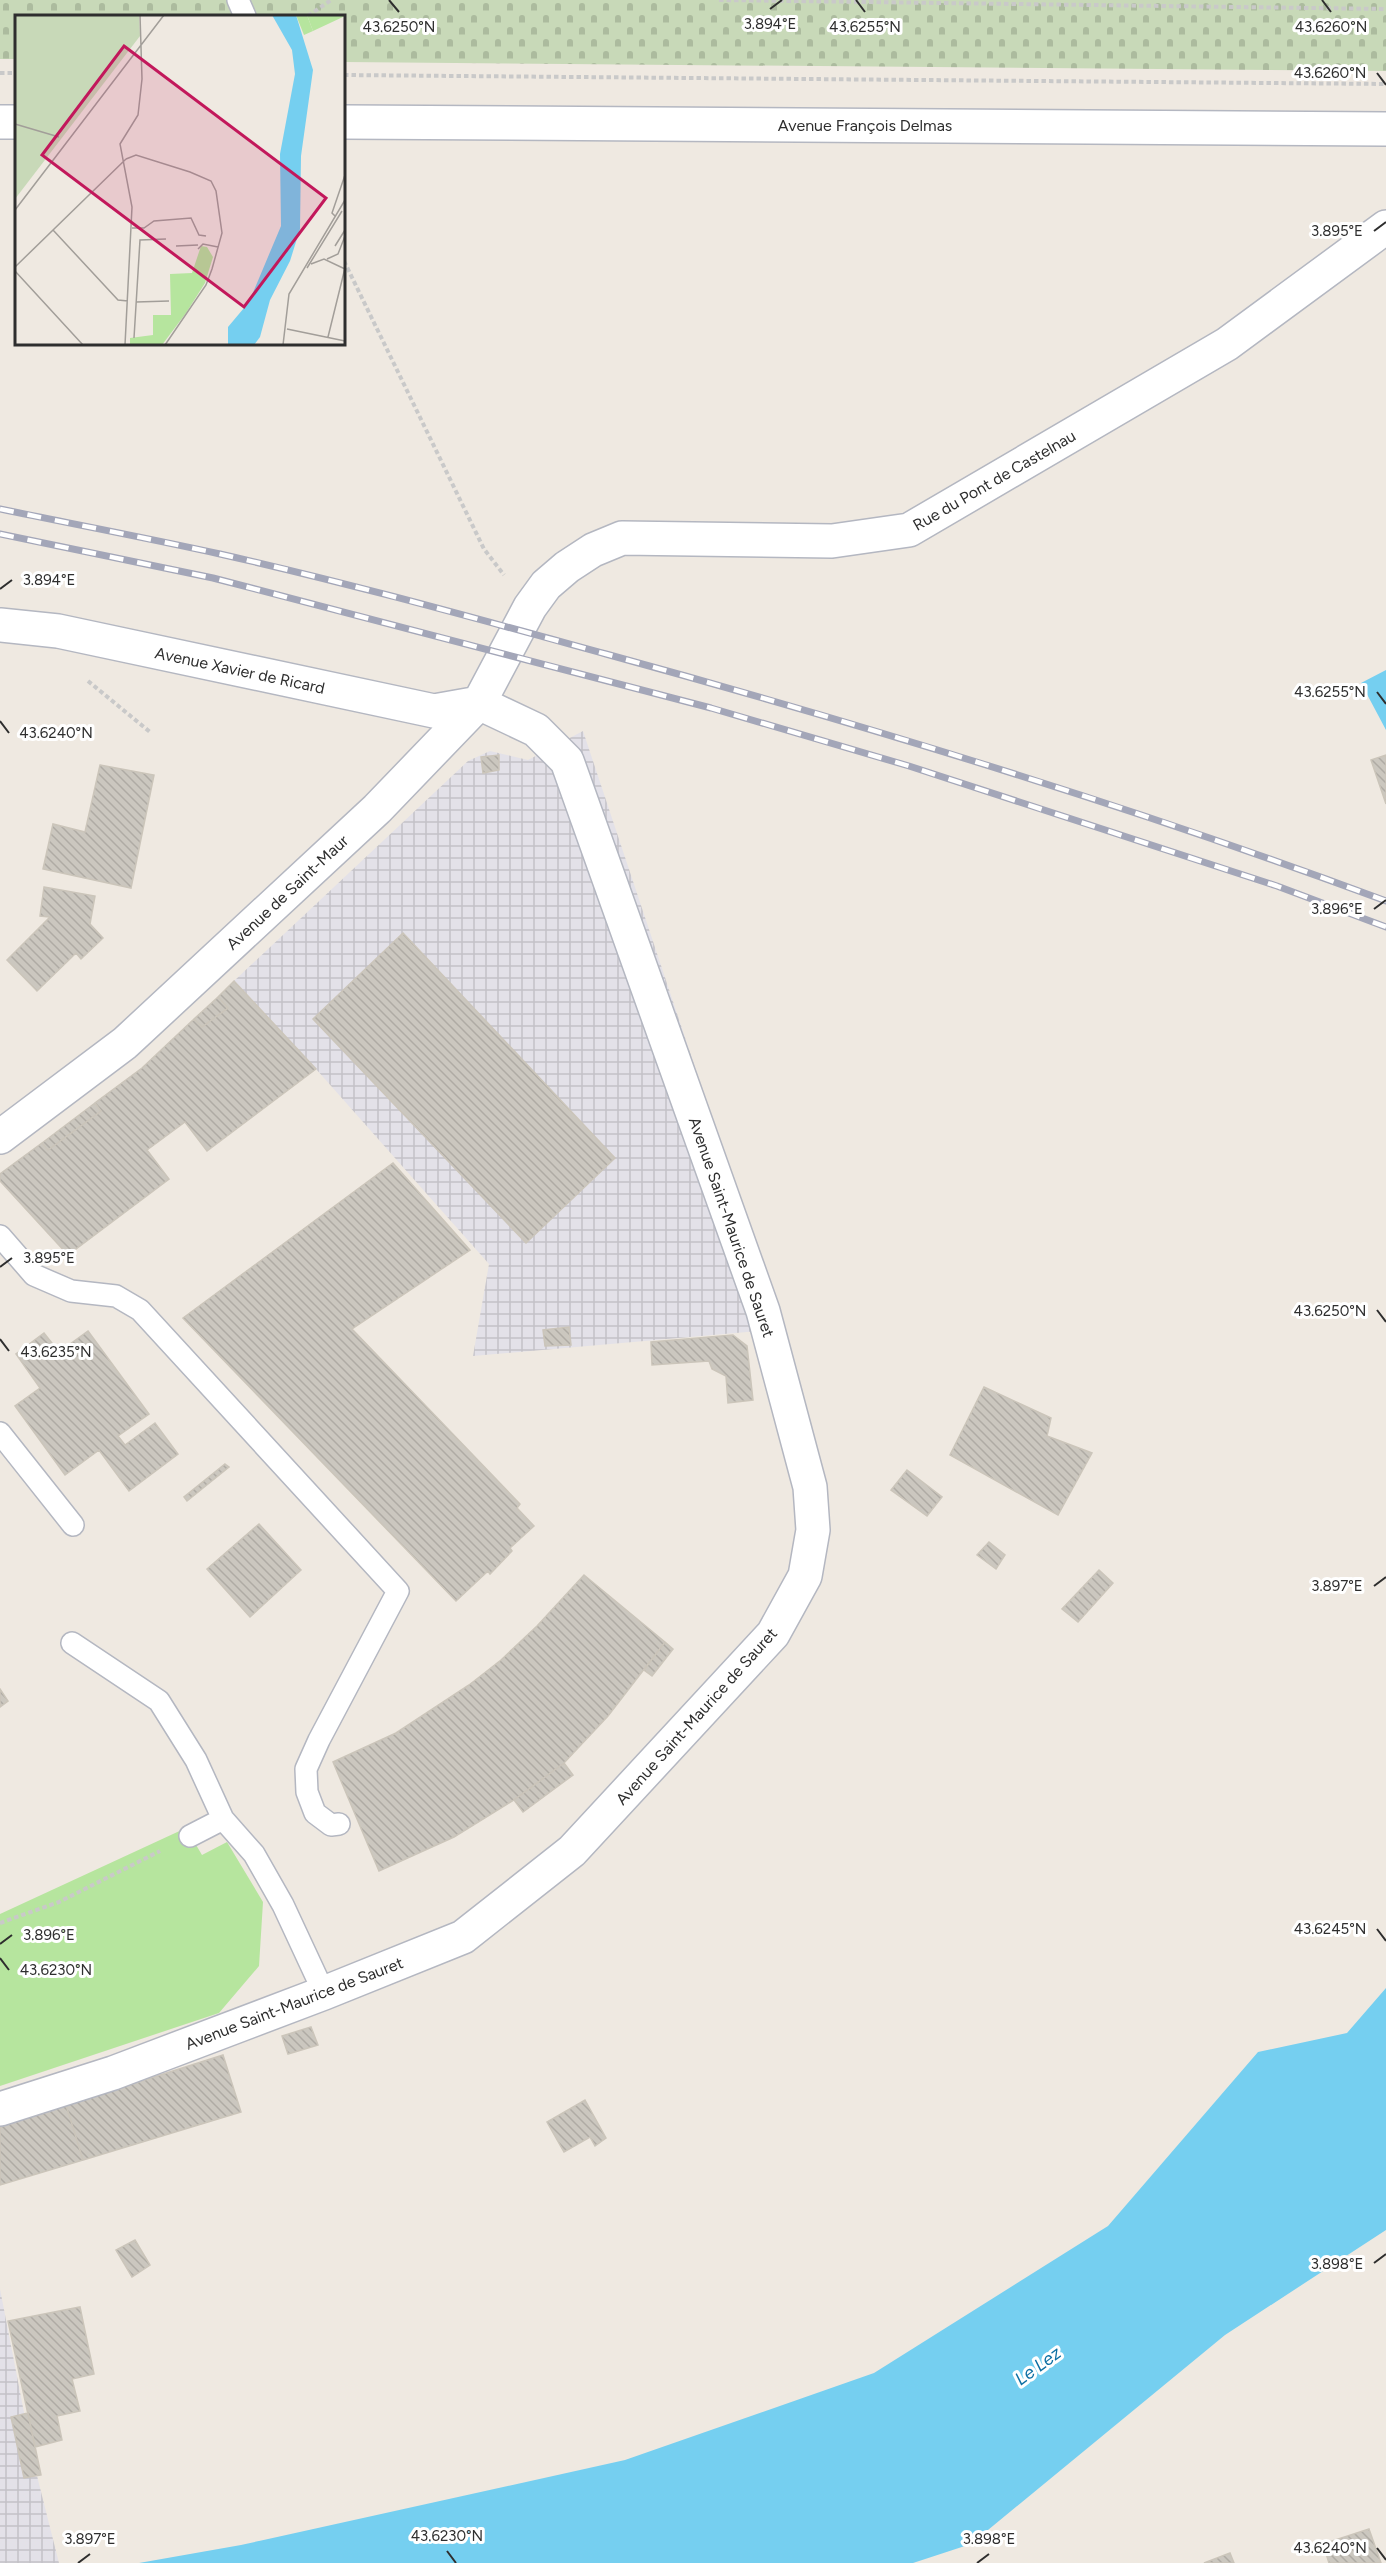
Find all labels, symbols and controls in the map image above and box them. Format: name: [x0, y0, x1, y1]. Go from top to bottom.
inset map: [15, 15, 345, 345]
text: 3.894°E: [744, 15, 796, 33]
text: 43.6250°N: [363, 18, 435, 36]
text: 43.6255°N: [829, 18, 901, 36]
text: 43.6260°N: [1295, 18, 1367, 36]
text: 43.6260°N: [1294, 64, 1366, 82]
street label: Avenue François Delmas: [778, 116, 952, 135]
text: 3.895°E: [1311, 222, 1363, 240]
street label: Rue du Pont de Castelnau: [910, 426, 1079, 535]
text: 3.894°E: [23, 571, 75, 589]
street label: Avenue Xavier de Ricard: [153, 643, 327, 698]
text: 43.6255°N: [1294, 683, 1366, 701]
text: 43.6240°N: [19, 724, 93, 742]
street label: Avenue de Saint-Maur: [223, 831, 353, 954]
text: 3.896°E: [1311, 900, 1363, 918]
street label: Avenue Saint-Maurice de Sauret: [685, 1115, 778, 1340]
text: 3.895°E: [23, 1249, 75, 1267]
text: 43.6250°N: [1294, 1302, 1366, 1320]
text: 43.6235°N: [20, 1343, 92, 1361]
text: 3.897°E: [1311, 1577, 1363, 1595]
street label: Avenue Saint-Maurice de Sauret: [612, 1624, 781, 1809]
text: 43.6245°N: [1294, 1920, 1366, 1938]
text: 3.896°E: [23, 1926, 75, 1944]
street label: Avenue Saint-Maurice de Sauret: [183, 1953, 406, 2054]
text: 43.6230°N: [20, 1961, 92, 1979]
text: 3.898°E: [1311, 2255, 1363, 2273]
water label: Le Lez: [1011, 2342, 1066, 2390]
text: 43.6230°N: [411, 2527, 483, 2545]
text: 3.897°E: [64, 2530, 116, 2548]
text: 3.898°E: [963, 2530, 1015, 2548]
text: 43.6240°N: [1293, 2539, 1367, 2557]

